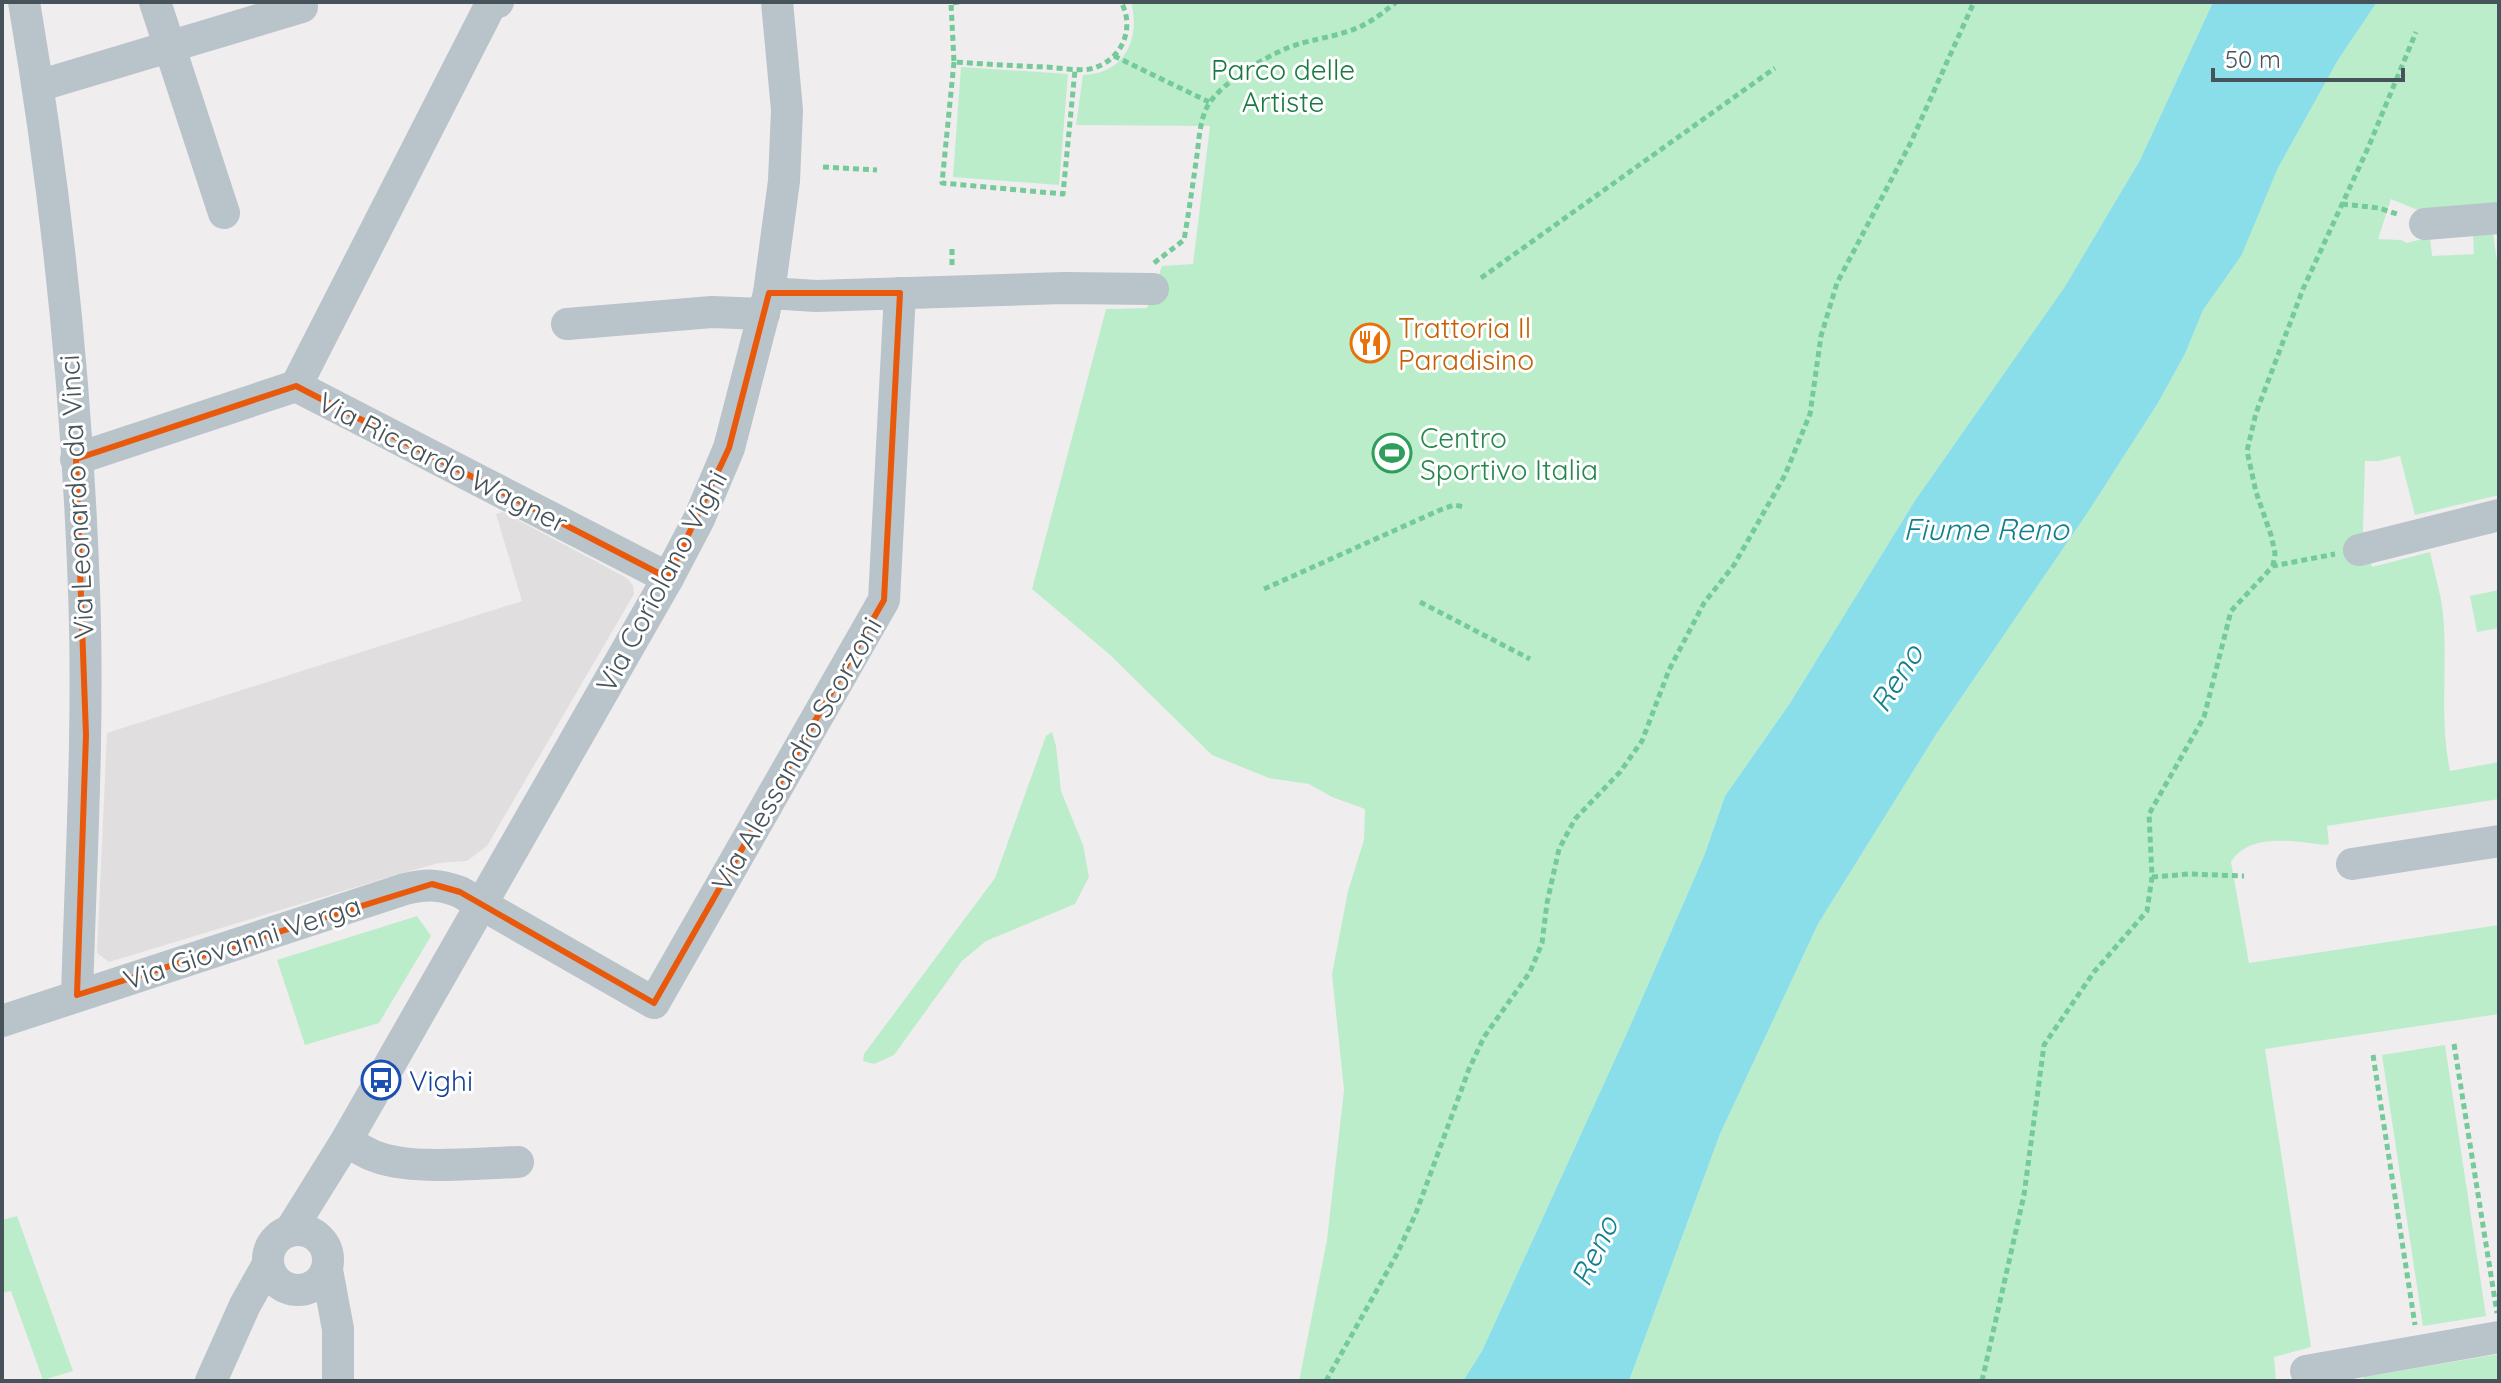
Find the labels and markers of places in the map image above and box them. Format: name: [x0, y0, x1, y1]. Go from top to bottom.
place label: Trattoria Il Paradisino: [1398, 310, 1534, 377]
restaurant icon: Trattoria Il Paradisino: [1349, 322, 1391, 364]
place label: Centro Sportivo Italia: [1420, 420, 1598, 487]
sports icon: Centro Sportivo Italia: [1371, 432, 1413, 474]
bus stop icon: Vighi: [360, 1059, 402, 1101]
place label: Vighi: [409, 1063, 473, 1098]

